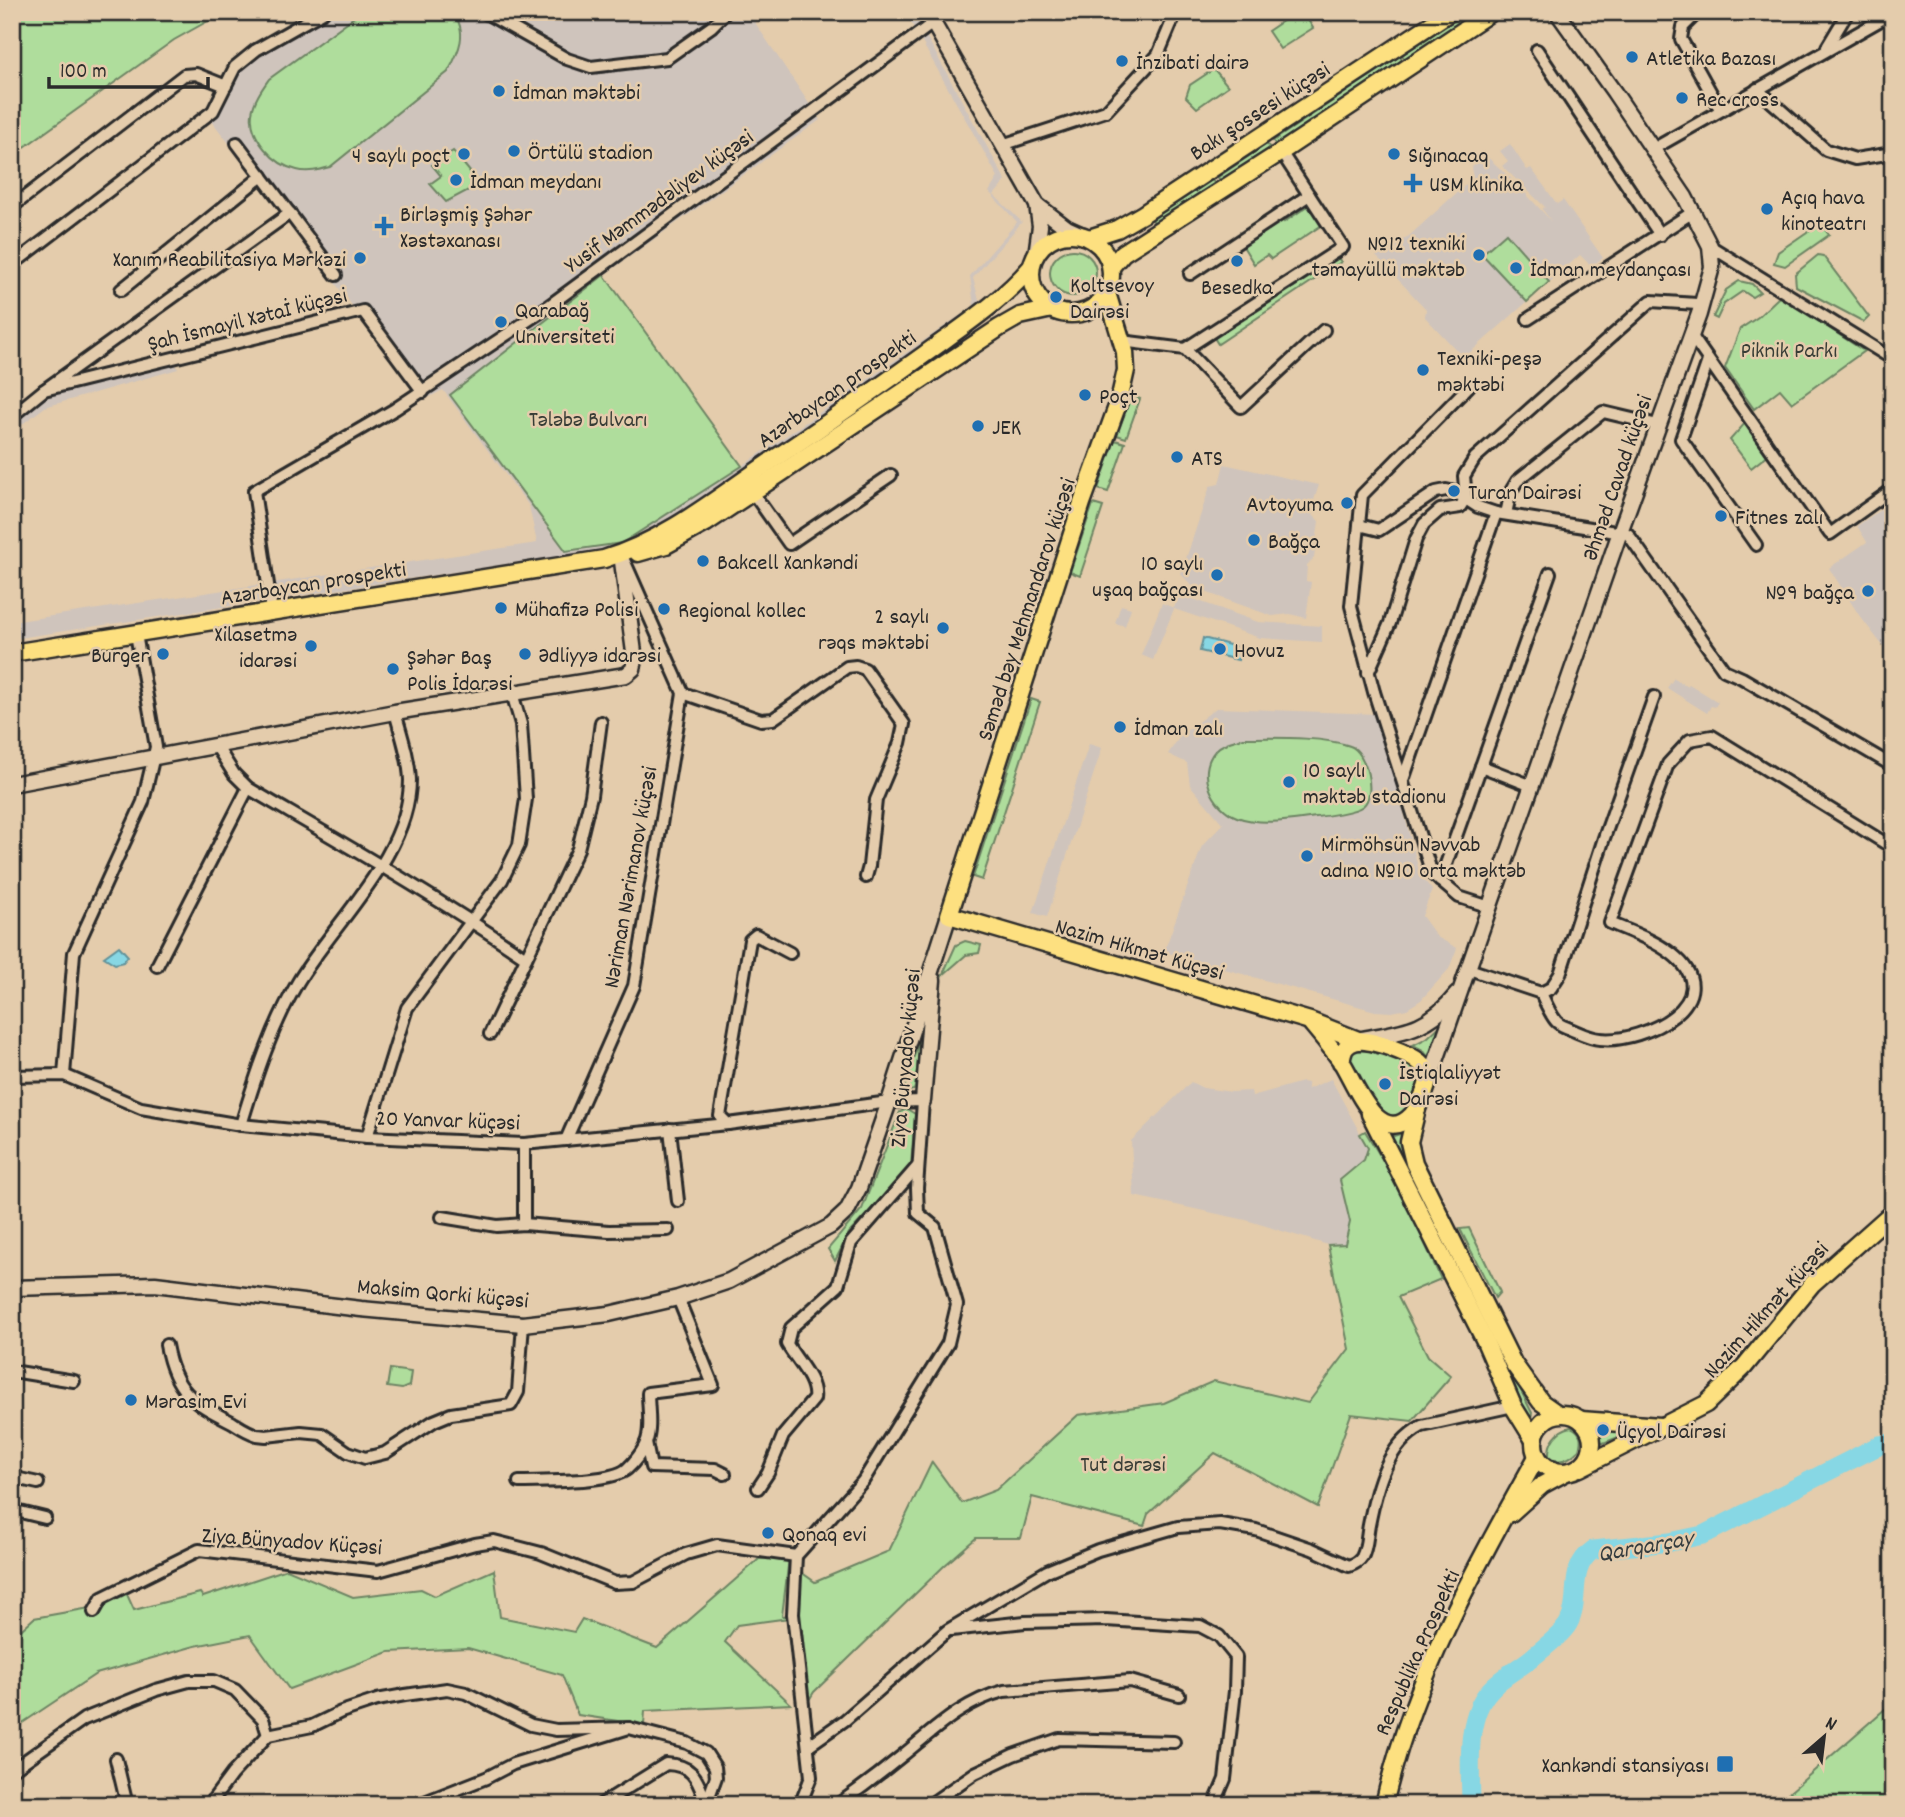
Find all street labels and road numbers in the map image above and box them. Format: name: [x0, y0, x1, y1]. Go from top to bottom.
street label: Bakı şossesi küçəsi: [1184, 55, 1338, 171]
street label: Yusif Məmmədəliyev küçəsi: [558, 123, 762, 283]
street label: Şah İsmayil Xətaİ küçəsi: [145, 281, 351, 362]
street label: Azərbaycan prospekti: [752, 324, 924, 458]
street label: Əhməd Cavad küçəsi: [1576, 391, 1663, 565]
street label: Səməd bəy Mehmandarov küçəsi: [970, 474, 1086, 746]
street label: Azərbaycan prospekti: [218, 554, 409, 616]
street label: Nəriman Nərimanov küçəsi: [597, 764, 668, 991]
street label: Nazim Hikmət Küçəsi: [1051, 911, 1227, 991]
street label: Ziya Bünyadov küçəsi: [883, 967, 932, 1149]
street label: 20 Yanvar küçəsi: [375, 1103, 520, 1142]
street label: Nazim Hikmət Küçəsi: [1697, 1235, 1838, 1387]
street label: Maksim Qorki küçəsi: [356, 1272, 530, 1319]
street label: Ziya Bünyadov Küçəsi: [201, 1521, 383, 1566]
street label: Respublika Prospekti: [1368, 1565, 1471, 1742]

